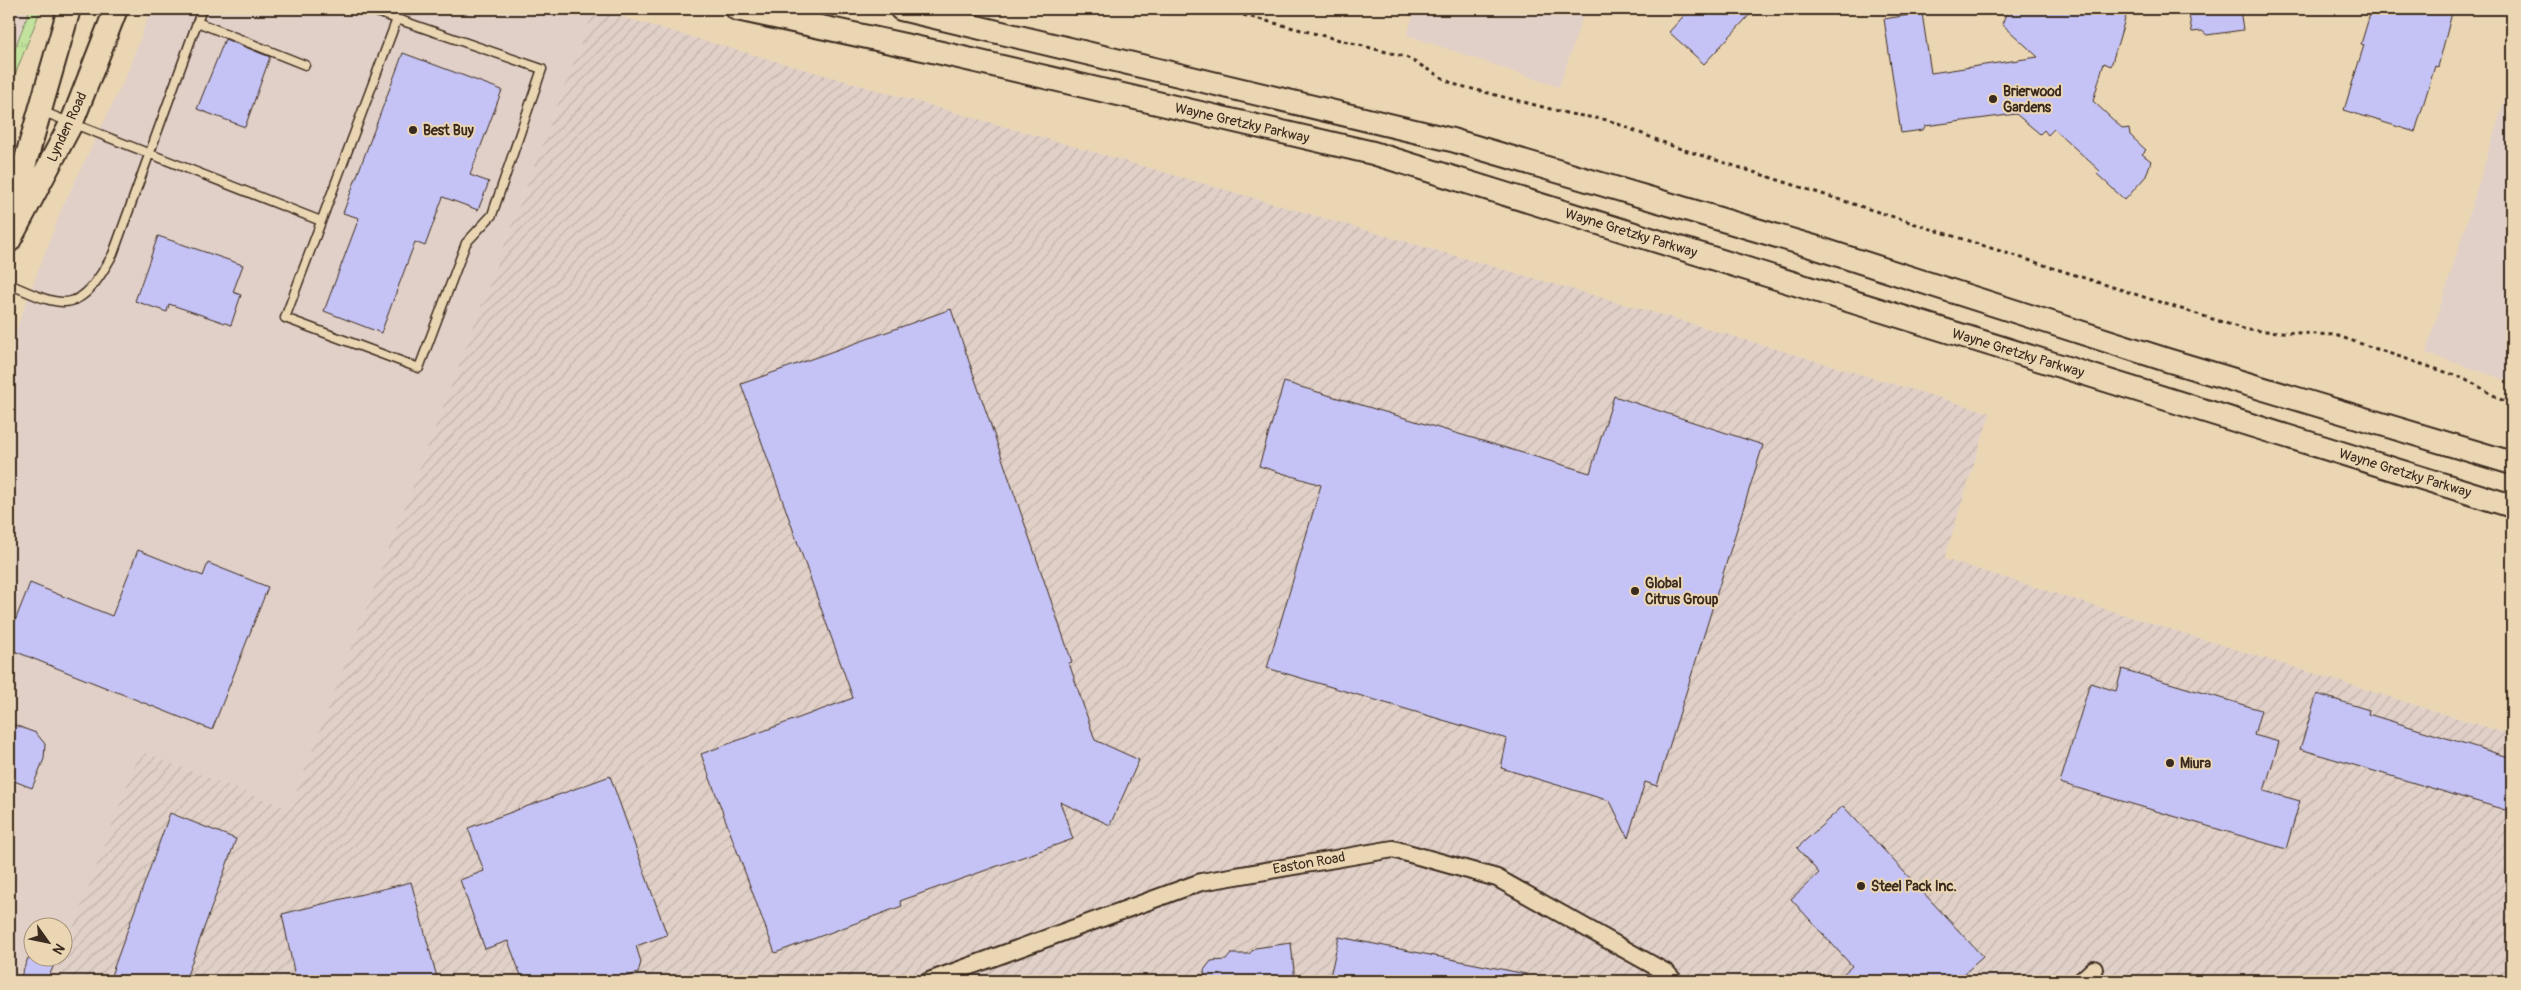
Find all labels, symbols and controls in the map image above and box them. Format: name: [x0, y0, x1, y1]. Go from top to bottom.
place label: Brierwood Gardens: [2003, 83, 2062, 116]
street label: Lynden Road: [43, 89, 91, 165]
marker: Brierwood Gardens: [1987, 93, 1999, 105]
street label: Wayne Gretzky Parkway: [1173, 99, 1311, 147]
place label: Best Buy: [423, 122, 474, 139]
marker: Best Buy: [407, 124, 419, 136]
street label: Wayne Gretzky Parkway: [1563, 205, 1699, 261]
street label: Wayne Gretzky Parkway: [1950, 325, 2086, 381]
street label: Wayne Gretzky Parkway: [2337, 445, 2473, 501]
place label: Global Citrus Group: [1645, 575, 1719, 608]
marker: Global Citrus Group: [1629, 585, 1641, 597]
place label: Miura: [2180, 755, 2212, 772]
marker: Miura: [2164, 757, 2176, 769]
street label: Easton Road: [1272, 848, 1347, 878]
place label: Steel Pack Inc.: [1871, 878, 1957, 895]
marker: Steel Pack Inc.: [1855, 880, 1867, 892]
north arrow: [22, 918, 72, 968]
text: N: [49, 940, 68, 957]

